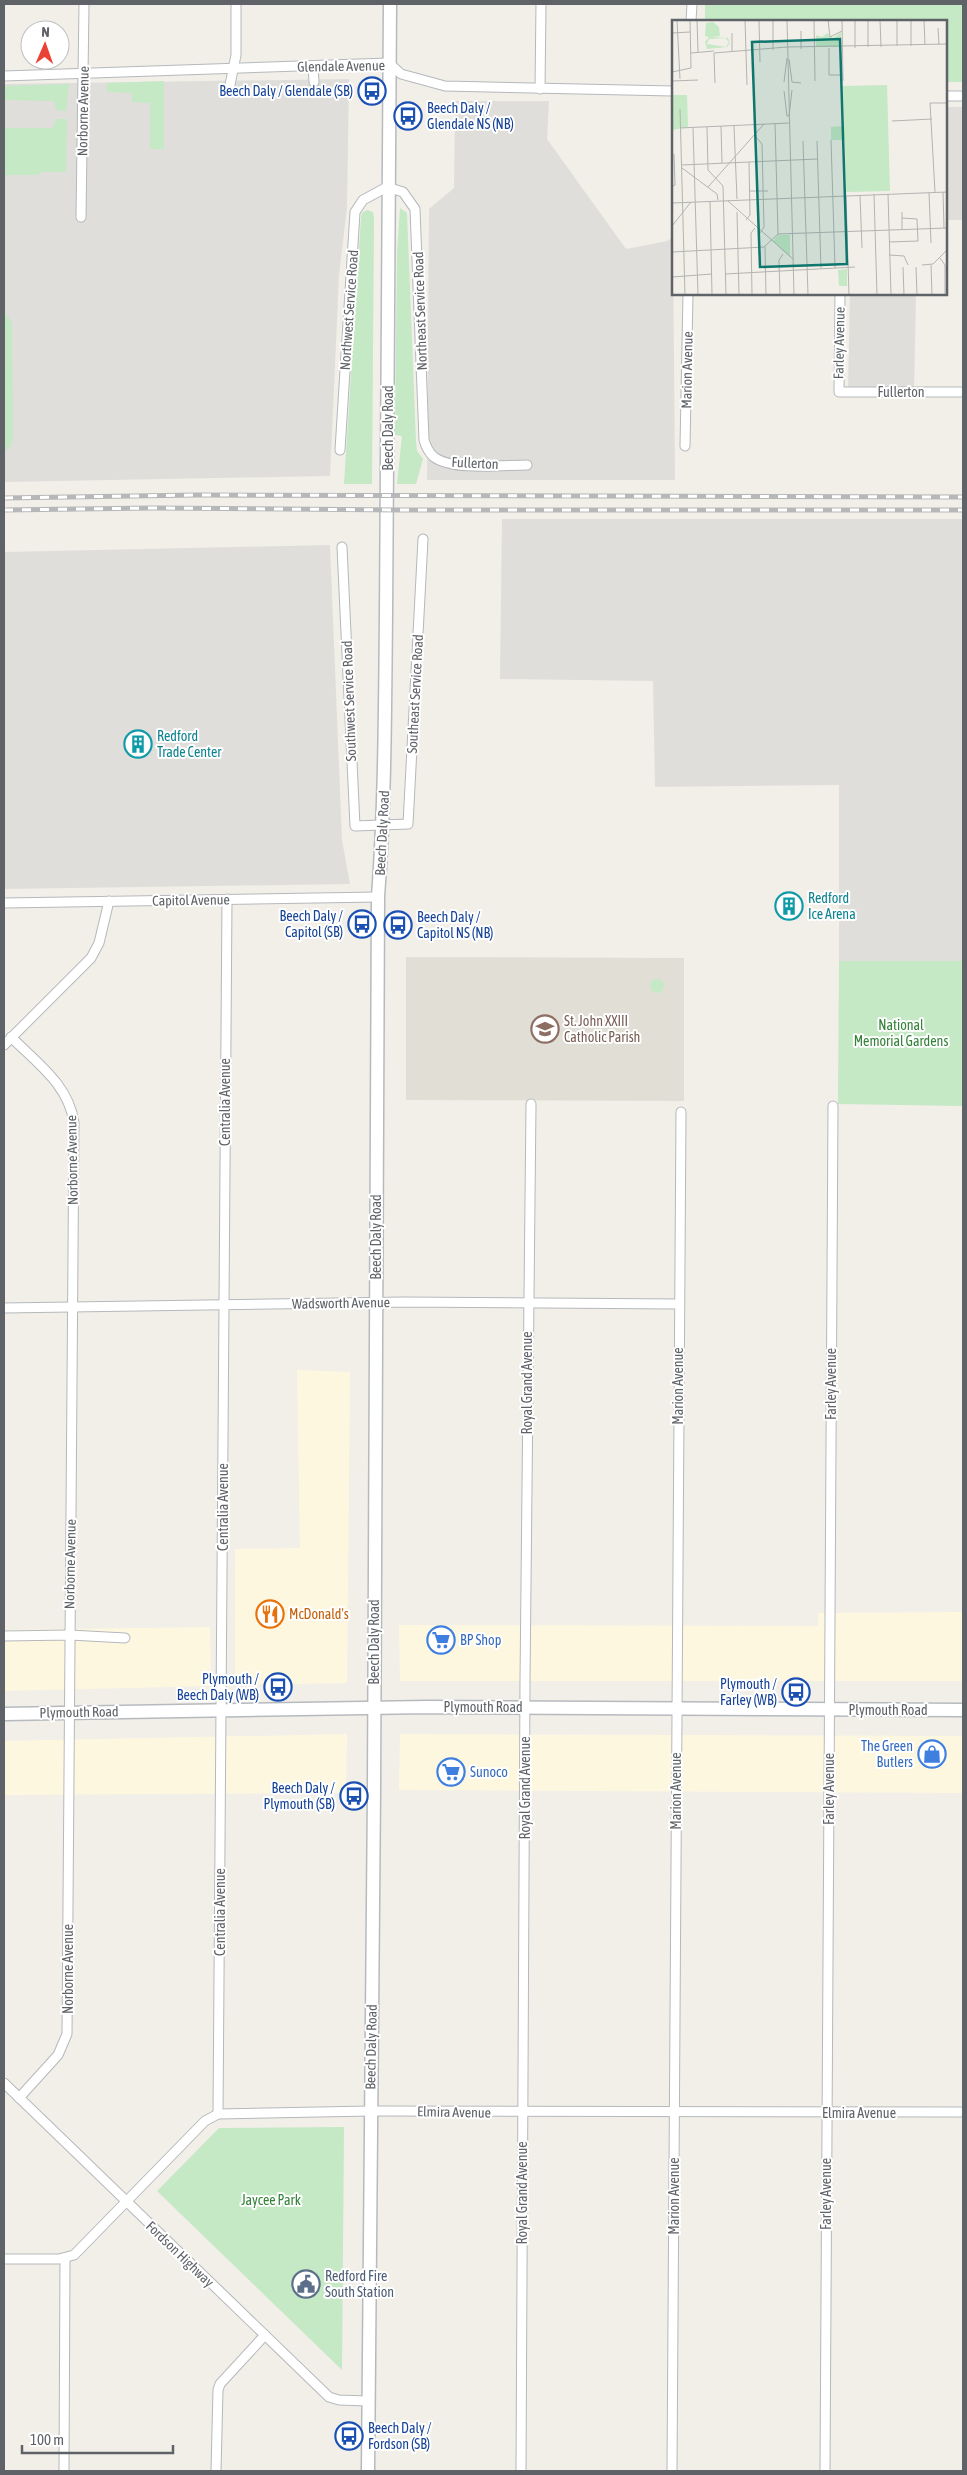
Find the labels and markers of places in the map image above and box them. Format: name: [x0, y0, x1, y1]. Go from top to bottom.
bus stop icon: Beech Daly / Glendale (SB): [357, 76, 387, 106]
place label: Beech Daly / Glendale (SB): [219, 83, 353, 99]
place label: Beech Daly / Glendale NS (NB): [427, 100, 514, 132]
bus stop icon: Beech Daly / Glendale NS (NB): [393, 101, 423, 131]
place label: Redford Trade Center: [157, 728, 222, 760]
building icon: Redford Trade Center: [123, 729, 153, 759]
place label: Redford Ice Arena: [808, 890, 856, 922]
building icon: Redford Ice Arena: [774, 891, 804, 921]
place label: Beech Daly / Capitol (SB): [280, 908, 343, 940]
bus stop icon: Beech Daly / Capitol (SB): [347, 909, 377, 939]
place label: Beech Daly / Capitol NS (NB): [417, 909, 493, 941]
bus stop icon: Beech Daly / Capitol NS (NB): [383, 910, 413, 940]
place label: St. John XXIII Catholic Parish: [564, 1013, 640, 1045]
school or university icon: St. John XXIII Catholic Parish: [530, 1014, 560, 1044]
restaurant icon: McDonald's: [255, 1599, 285, 1629]
place label: McDonald's: [289, 1606, 349, 1622]
supermarket icon: BP Shop: [426, 1625, 456, 1655]
place label: BP Shop: [460, 1632, 502, 1648]
place label: Plymouth / Beech Daly (WB): [177, 1671, 259, 1703]
bus stop icon: Plymouth / Beech Daly (WB): [263, 1672, 293, 1702]
place label: Plymouth / Farley (WB): [720, 1676, 777, 1708]
bus stop icon: Plymouth / Farley (WB): [781, 1677, 811, 1707]
place label: The Green Butlers: [861, 1738, 913, 1770]
shop icon: The Green Butlers: [917, 1739, 947, 1769]
supermarket icon: Sunoco: [436, 1757, 466, 1787]
place label: Sunoco: [470, 1764, 508, 1780]
place label: Beech Daly / Plymouth (SB): [263, 1780, 335, 1812]
bus stop icon: Beech Daly / Plymouth (SB): [339, 1781, 369, 1811]
place label: Redford Fire South Station: [325, 2268, 394, 2300]
public building icon: Redford Fire South Station: [291, 2269, 321, 2299]
place label: Beech Daly / Fordson (SB): [368, 2420, 432, 2452]
bus stop icon: Beech Daly / Fordson (SB): [334, 2421, 364, 2451]

